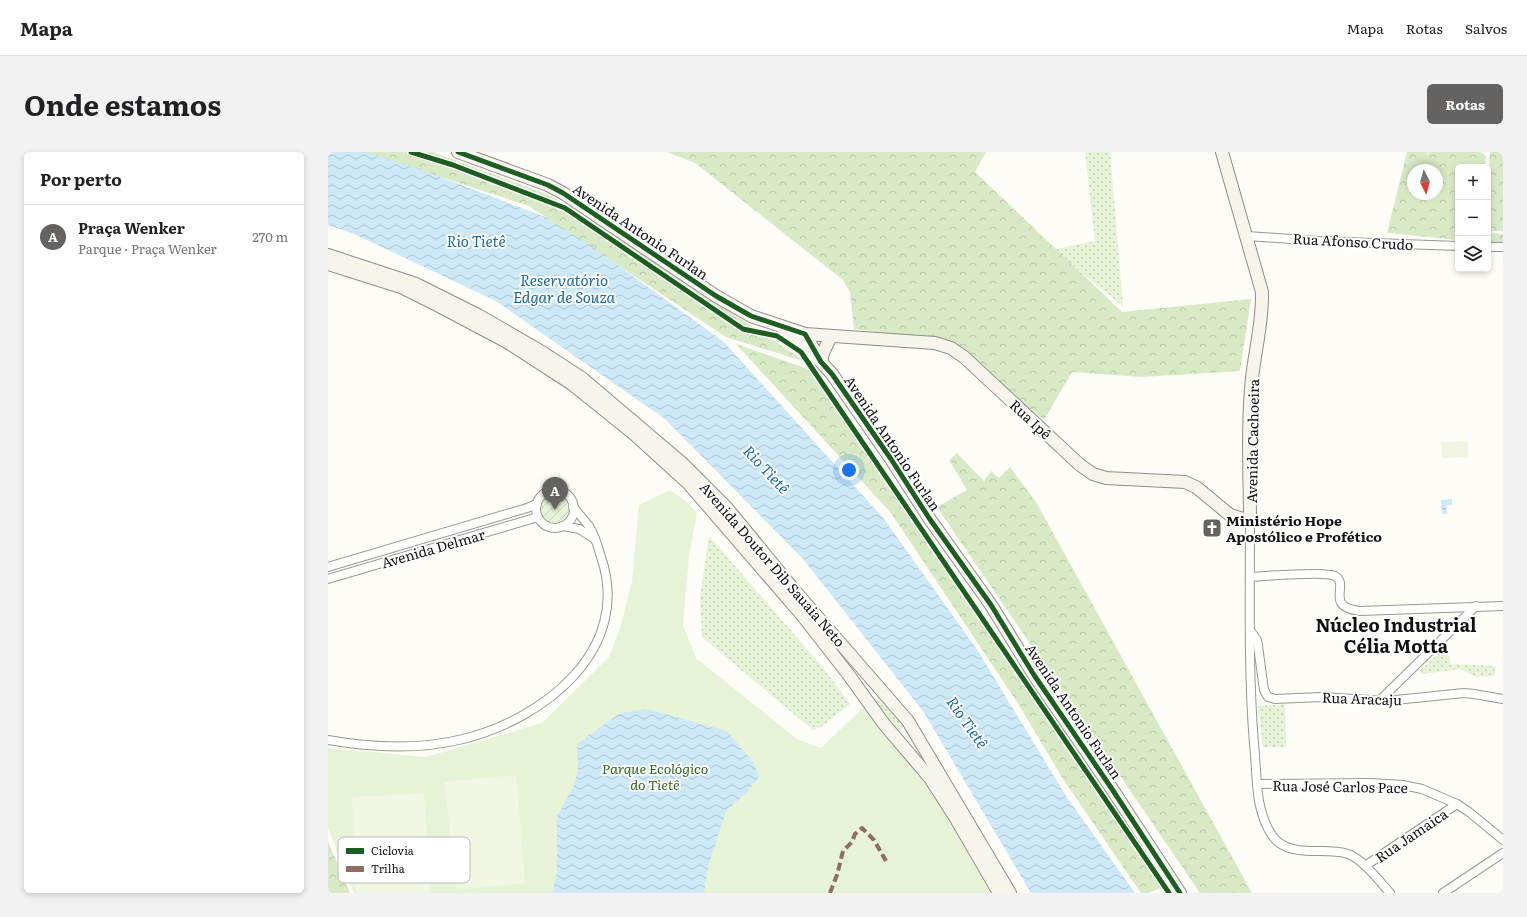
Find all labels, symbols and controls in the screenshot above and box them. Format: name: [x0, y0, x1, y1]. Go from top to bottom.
text: Mapa: [20, 14, 73, 42]
text: Mapa: [1346, 18, 1384, 38]
text: Rotas: [1406, 18, 1443, 38]
text: Salvos: [1465, 18, 1507, 38]
text: Onde estamos: [24, 83, 221, 125]
button: Rotas: [1427, 84, 1503, 124]
north arrow: [1407, 164, 1443, 200]
map controls: [1455, 164, 1491, 272]
button: +: [1455, 164, 1491, 200]
text: Por perto: [40, 166, 122, 191]
street label: Avenida Antonio Furlan: [569, 178, 713, 284]
button: −: [1455, 200, 1491, 236]
text: Praça Wenker: [78, 216, 185, 239]
text: A: [48, 227, 58, 246]
text: 270 m: [252, 227, 288, 246]
street label: Rua Afonso Crudo: [1292, 228, 1414, 254]
water label: Rio Tietê: [446, 229, 506, 252]
button: layers: [1455, 236, 1491, 272]
text: Parque · Praça Wenker: [78, 239, 217, 258]
water label: Reservatório Edgar de Souza: [513, 268, 616, 308]
street label: Avenida Antonio Furlan: [840, 371, 946, 515]
street label: Avenida Cachoeira: [1241, 378, 1263, 503]
street label: Rua Ipê: [1006, 395, 1056, 443]
water label: Rio Tietê: [738, 440, 796, 498]
your location: [839, 460, 859, 480]
pin: A: [542, 477, 568, 510]
street label: Avenida Doutor Dib Sauaia Neto: [696, 477, 850, 651]
place label: Ministério Hope Apostólico e Profético: [1226, 510, 1382, 546]
church icon: Ministério Hope Apostólico e Profético: [1201, 517, 1223, 539]
street label: Avenida Delmar: [379, 524, 488, 572]
district label: Núcleo Industrial Célia Motta: [1315, 611, 1477, 659]
street label: Avenida Antonio Furlan: [1021, 639, 1127, 783]
street label: Rua Aracaju: [1322, 687, 1403, 709]
water label: Rio Tietê: [942, 691, 994, 753]
park label: Parque Ecológico do Tietê: [602, 758, 708, 794]
street label: Rua José Carlos Pace: [1272, 775, 1408, 797]
street label: Rua Jamaica: [1371, 803, 1452, 867]
legend: [338, 837, 470, 883]
text: Ciclovia: [371, 842, 414, 858]
text: Trilha: [371, 860, 405, 876]

